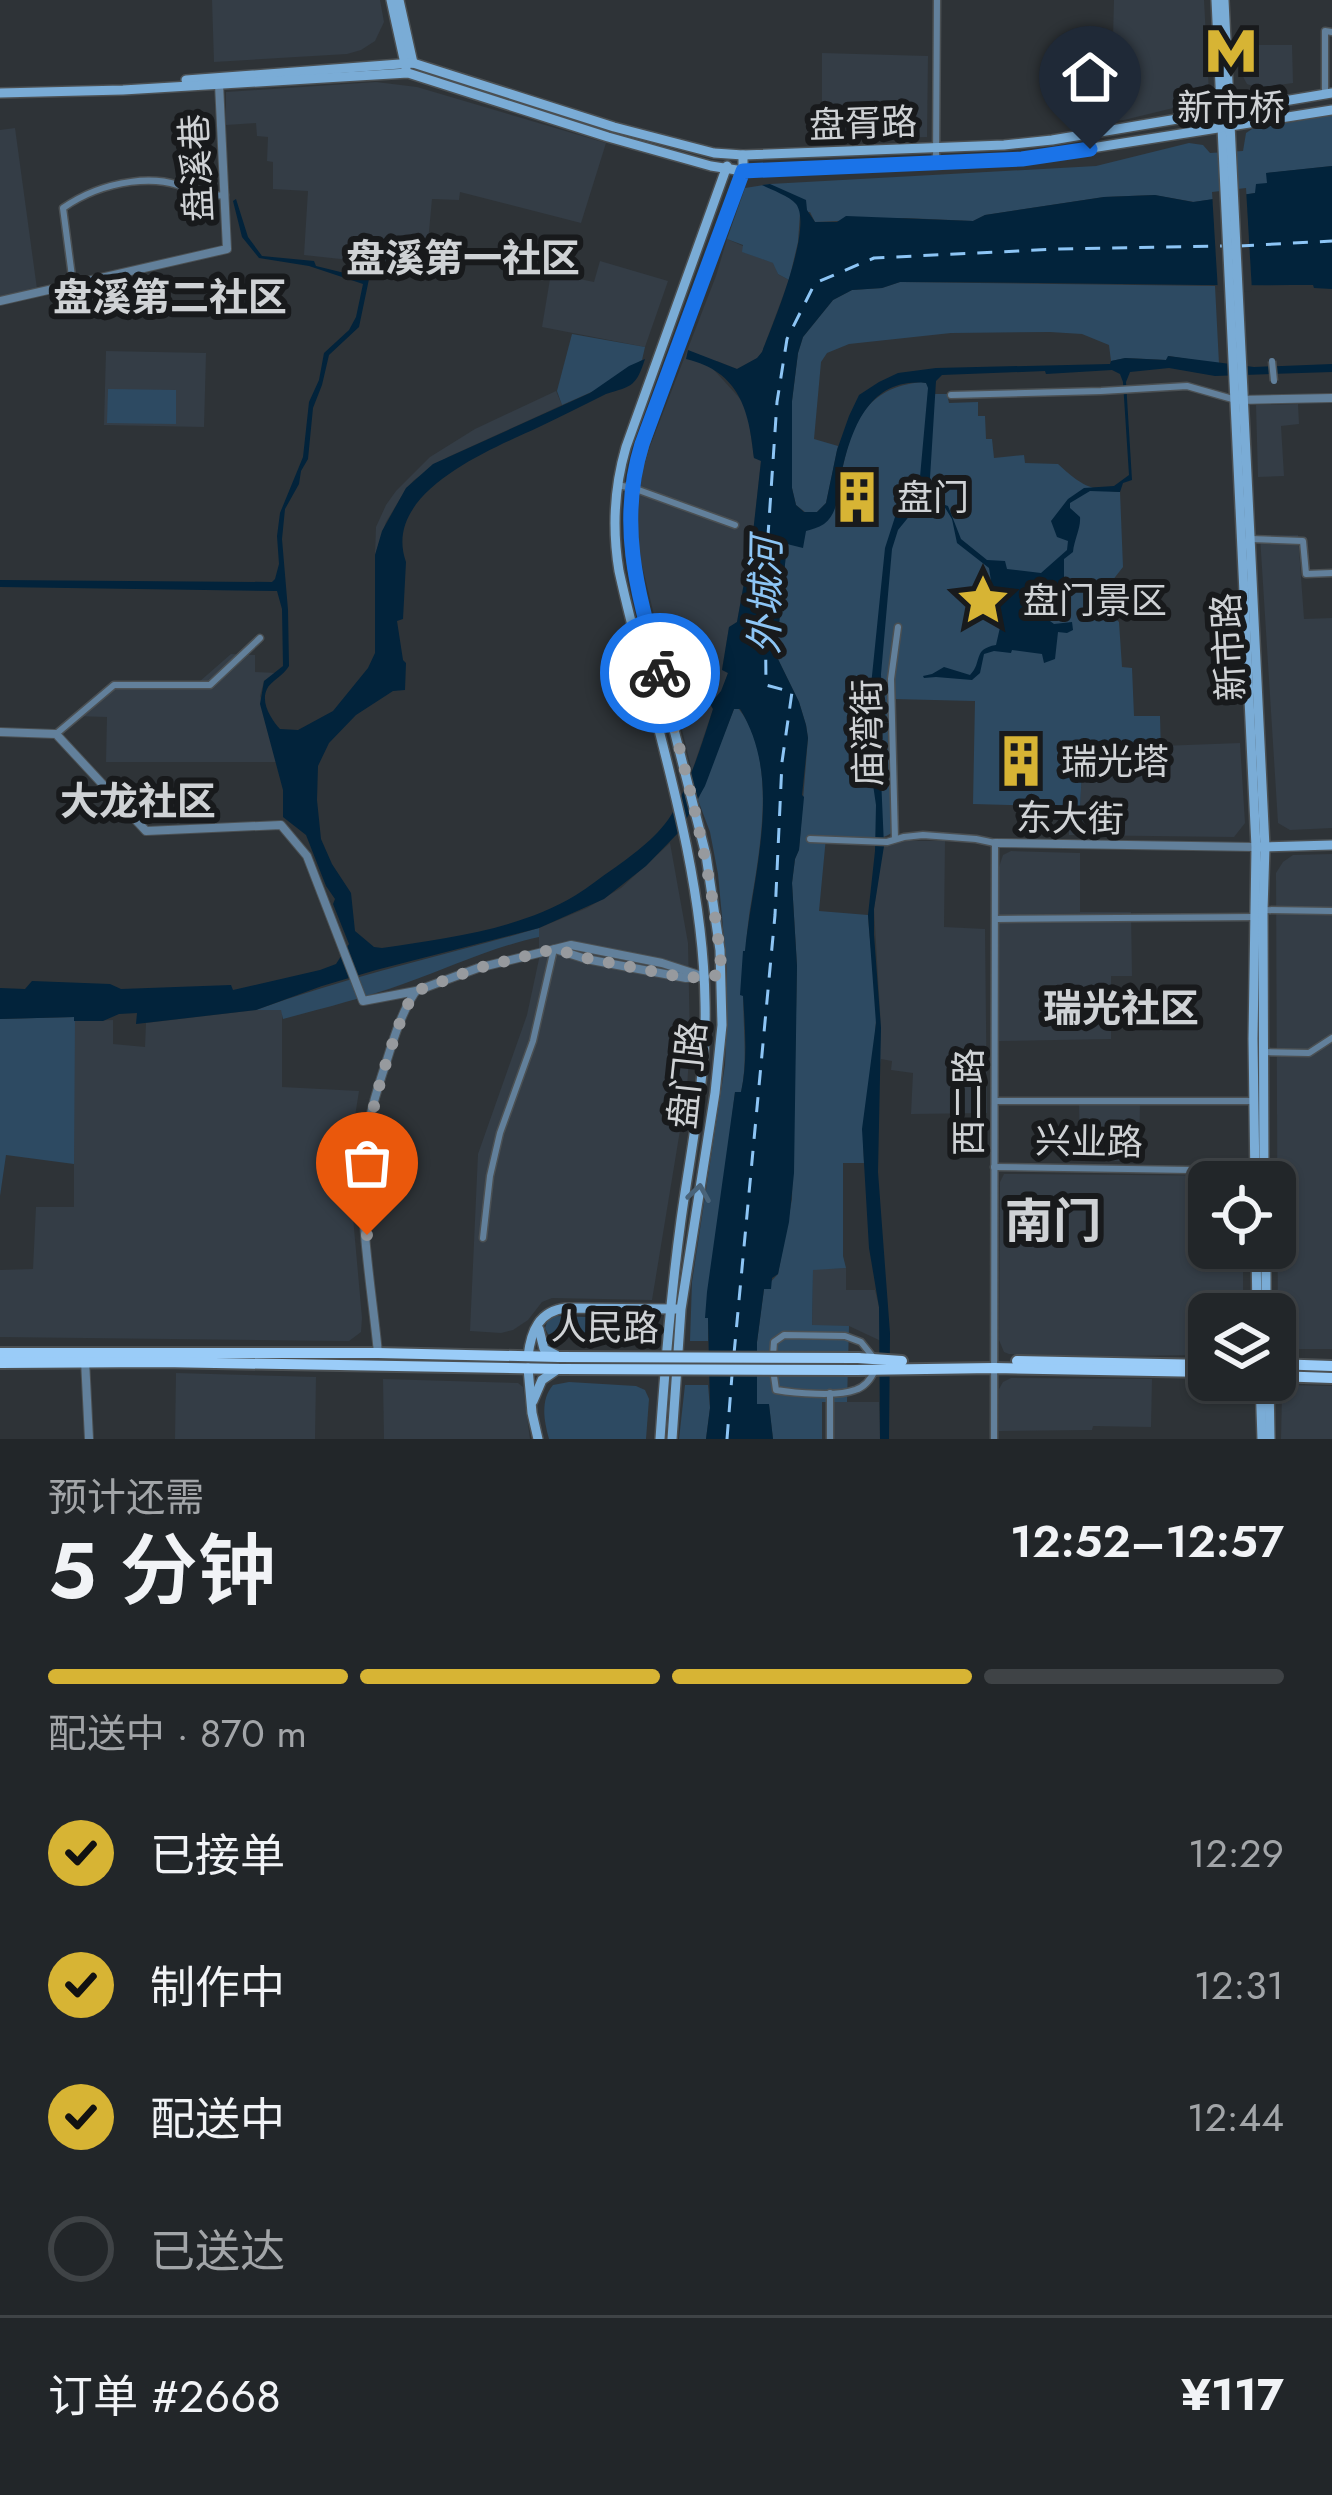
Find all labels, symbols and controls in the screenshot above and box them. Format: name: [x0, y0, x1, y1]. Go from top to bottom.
metro station icon: 新市桥: [1202, 22, 1260, 80]
pin: [1039, 26, 1141, 149]
icon: home: [1057, 44, 1123, 110]
place label: 新市桥: [1177, 81, 1285, 133]
street label: 盘胥路: [808, 95, 918, 151]
street label: 盘溪巷: [167, 113, 225, 223]
district label: 盘溪第一社区: [346, 230, 580, 287]
district label: 盘溪第二社区: [53, 269, 287, 326]
building icon: 盘门: [828, 468, 886, 526]
place label: 盘门: [897, 471, 969, 523]
water label: 外城河: [736, 530, 795, 655]
place icon: 盘门景区: [954, 571, 1012, 629]
place label: 盘门景区: [1023, 574, 1167, 626]
street label: 新市路: [1199, 592, 1257, 702]
courier: [600, 613, 720, 733]
icon: bike: [627, 640, 693, 706]
street label: 庙湾街: [840, 679, 894, 787]
building icon: 瑞光塔: [992, 732, 1050, 790]
place label: 瑞光塔: [1061, 735, 1169, 787]
district label: 大龙社区: [60, 773, 216, 830]
street label: 东大街: [1016, 791, 1124, 845]
district label: 瑞光社区: [1043, 980, 1199, 1037]
street label: 盘门路: [655, 1019, 719, 1131]
street label: 西二路: [942, 1048, 994, 1156]
pin: [316, 1112, 418, 1235]
street label: 兴业路: [1035, 1114, 1143, 1168]
icon: bag: [334, 1130, 400, 1196]
map controls: [1188, 1161, 1296, 1401]
button: locate: [1188, 1161, 1296, 1269]
one-way arrow: [686, 1184, 711, 1204]
district label: 南门: [1005, 1187, 1101, 1256]
button: layers: [1188, 1293, 1296, 1401]
street label: 人民路: [551, 1300, 659, 1354]
text: 预计还需: [48, 1469, 204, 1526]
text: 12:52–12:57: [1010, 1509, 1284, 1574]
text: 5 分钟: [48, 1515, 276, 1627]
text: 配送中 · 870 m: [48, 1705, 307, 1762]
icon: check: [48, 1820, 114, 1886]
text: 已接单: [150, 1823, 285, 1888]
text: 12:29: [1188, 1825, 1284, 1882]
icon: check: [48, 1952, 114, 2018]
text: 制作中: [150, 1955, 285, 2020]
text: 12:31: [1194, 1957, 1284, 2014]
icon: check: [48, 2084, 114, 2150]
text: 配送中: [150, 2087, 285, 2152]
text: 12:44: [1187, 2089, 1284, 2146]
text: 已送达: [150, 2219, 285, 2284]
text: ¥117: [1181, 2362, 1284, 2427]
text: 订单 #2668: [48, 2364, 281, 2429]

